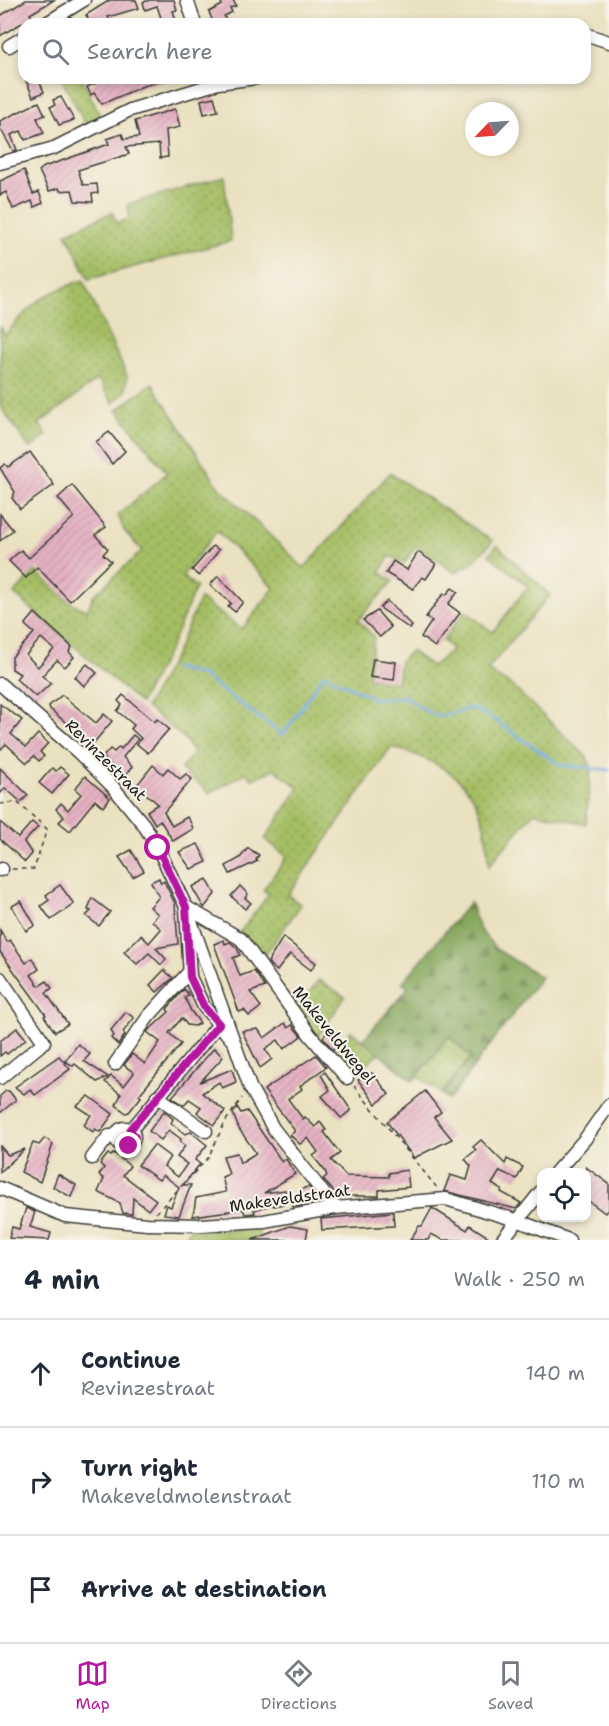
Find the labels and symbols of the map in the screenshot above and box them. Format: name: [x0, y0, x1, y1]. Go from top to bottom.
north arrow: [465, 102, 519, 156]
street label: Revinzestraat: [61, 715, 151, 805]
route start: [144, 834, 170, 860]
street label: Makeveldwegel: [288, 982, 380, 1089]
route end: [115, 1132, 141, 1158]
street label: Makeveldstraat: [228, 1179, 352, 1217]

